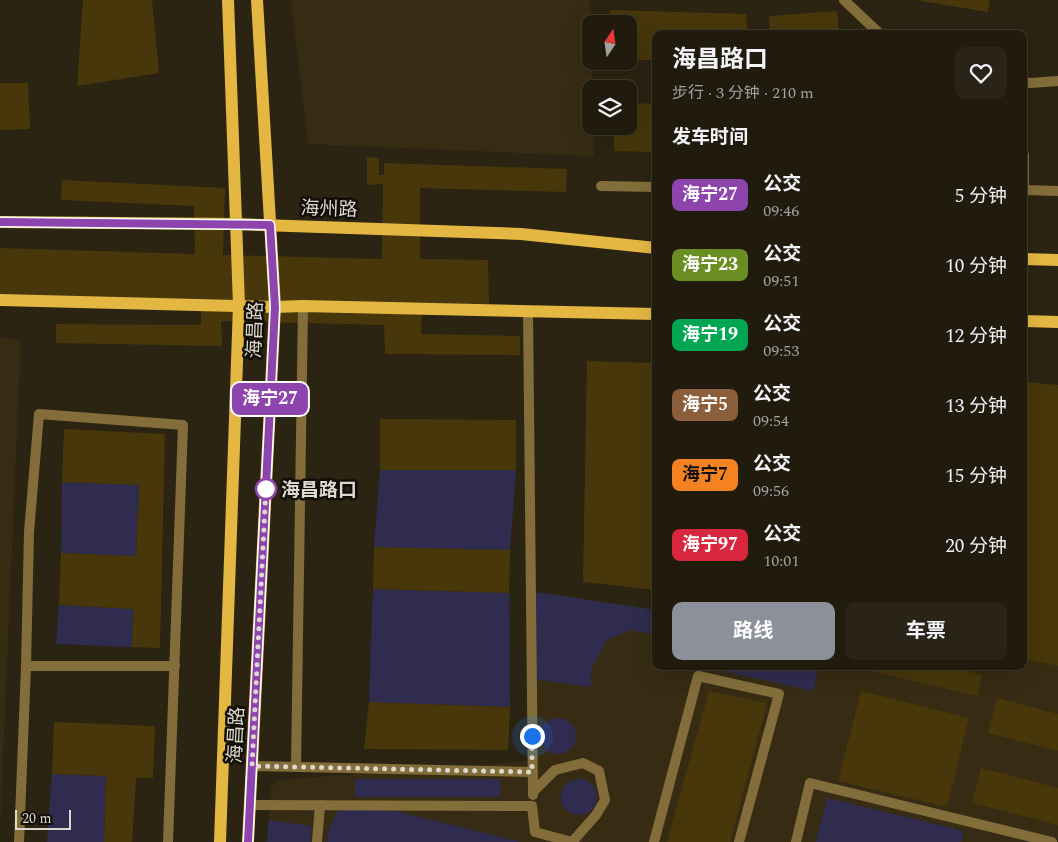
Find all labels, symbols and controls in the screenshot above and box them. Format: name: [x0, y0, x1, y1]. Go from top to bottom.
north arrow: [582, 15, 638, 70]
map controls: [582, 15, 637, 135]
text: 海昌路口: [672, 42, 768, 78]
button: heart: [955, 47, 1007, 99]
button: layers: [582, 80, 637, 135]
text: 步行 · 3 分钟 · 210 m: [672, 81, 814, 105]
text: 发车时间: [672, 123, 748, 152]
text: 公交: [763, 170, 801, 199]
text: 海宁27: [682, 181, 738, 208]
text: 5 分钟: [955, 182, 1007, 211]
street label: 海州路: [300, 194, 358, 225]
text: 09:46: [763, 199, 799, 223]
text: 公交: [763, 240, 801, 269]
text: 海宁23: [682, 251, 738, 278]
text: 10 分钟: [945, 252, 1007, 281]
text: 09:51: [763, 269, 799, 293]
street label: 海昌路: [240, 301, 271, 359]
text: 公交: [763, 310, 801, 339]
text: 海宁19: [682, 321, 738, 348]
text: 12 分钟: [945, 322, 1007, 351]
text: 09:53: [763, 339, 799, 363]
text: 公交: [753, 380, 791, 409]
line badge: 海宁27: [235, 383, 305, 415]
text: 海宁27: [242, 385, 298, 412]
text: 海宁5: [682, 391, 728, 418]
text: 13 分钟: [945, 392, 1007, 421]
text: 09:54: [753, 409, 789, 433]
text: 公交: [753, 450, 791, 479]
text: 海宁7: [682, 461, 728, 488]
text: 15 分钟: [945, 462, 1007, 491]
place label: 海昌路口: [281, 476, 357, 505]
marker: 海昌路口: [255, 478, 277, 500]
text: 09:56: [753, 479, 789, 503]
text: 公交: [763, 520, 801, 549]
text: 海宁97: [682, 531, 738, 558]
text: 20 分钟: [945, 532, 1007, 561]
text: 10:01: [763, 549, 799, 573]
button: 路线: [672, 602, 835, 660]
button: 车票: [845, 602, 1007, 660]
street label: 海昌路: [221, 706, 252, 764]
your location: [520, 724, 545, 749]
scale bar: [15, 807, 71, 830]
text: 20 m: [22, 808, 52, 829]

